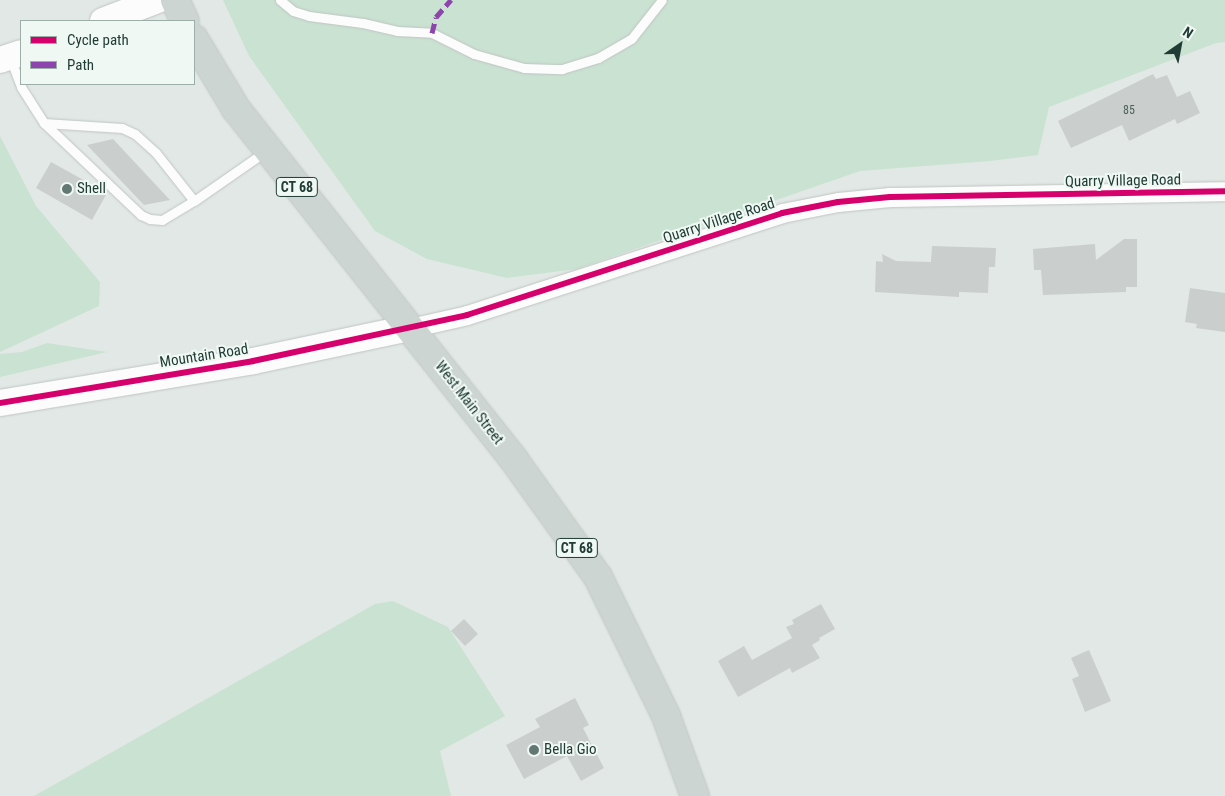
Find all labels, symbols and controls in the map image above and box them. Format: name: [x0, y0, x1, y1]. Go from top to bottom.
legend: [20, 20, 195, 85]
north arrow: [1155, 20, 1205, 70]
text: N: [1180, 23, 1196, 41]
text: Cycle path: [67, 31, 129, 49]
text: Path: [67, 56, 94, 74]
house number: 85: [1123, 104, 1135, 118]
street label: Quarry Village Road: [1065, 171, 1181, 191]
road number: CT 68: [274, 176, 320, 198]
place label: Shell: [77, 180, 106, 198]
marker: Shell: [61, 183, 73, 195]
street label: Quarry Village Road: [661, 194, 777, 248]
street label: Mountain Road: [159, 340, 249, 372]
street label: West Main Street: [431, 358, 507, 448]
road number: CT 68: [554, 536, 600, 560]
place label: Bella Gio: [544, 741, 597, 759]
marker: Bella Gio: [528, 744, 540, 756]

